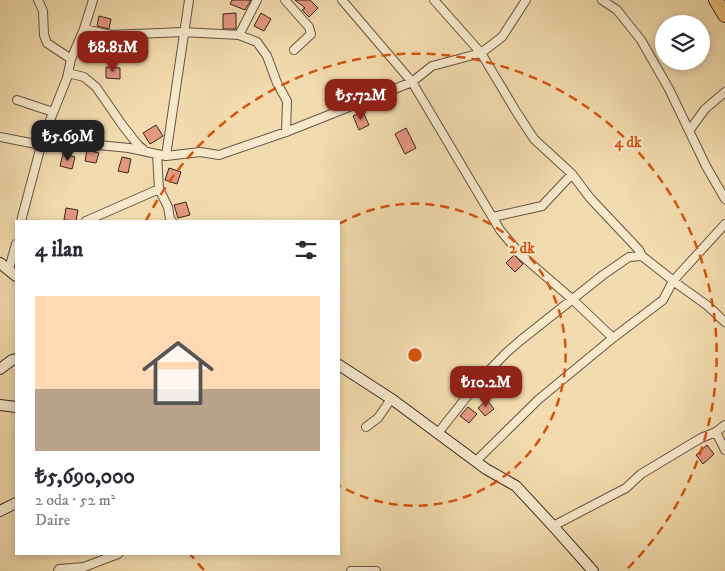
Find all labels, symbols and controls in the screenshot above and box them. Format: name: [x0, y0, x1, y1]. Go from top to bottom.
map controls: [655, 15, 710, 70]
button: layers: [655, 15, 710, 70]
pin: ₺8.81M: [72, 30, 154, 73]
text: ₺8.81M: [88, 37, 138, 57]
pin: ₺5.72M: [320, 78, 402, 121]
text: ₺5.72M: [336, 85, 386, 105]
pin: ₺5.69M: [27, 120, 109, 162]
text: ₺5.69M: [42, 126, 94, 146]
text: 4 dk: [614, 133, 642, 152]
icon: filters: [292, 236, 320, 264]
text: 4 ilan: [35, 237, 83, 263]
text: 2 dk: [509, 239, 535, 258]
icon: home: [133, 328, 223, 418]
centre of rings: [406, 346, 424, 364]
pin: ₺10.2M: [445, 366, 527, 408]
text: ₺10.2M: [461, 372, 511, 392]
text: ₺5,690,000: [35, 464, 135, 490]
text: 2 oda · 52 m²: [35, 490, 116, 510]
text: Daire: [35, 510, 70, 530]

